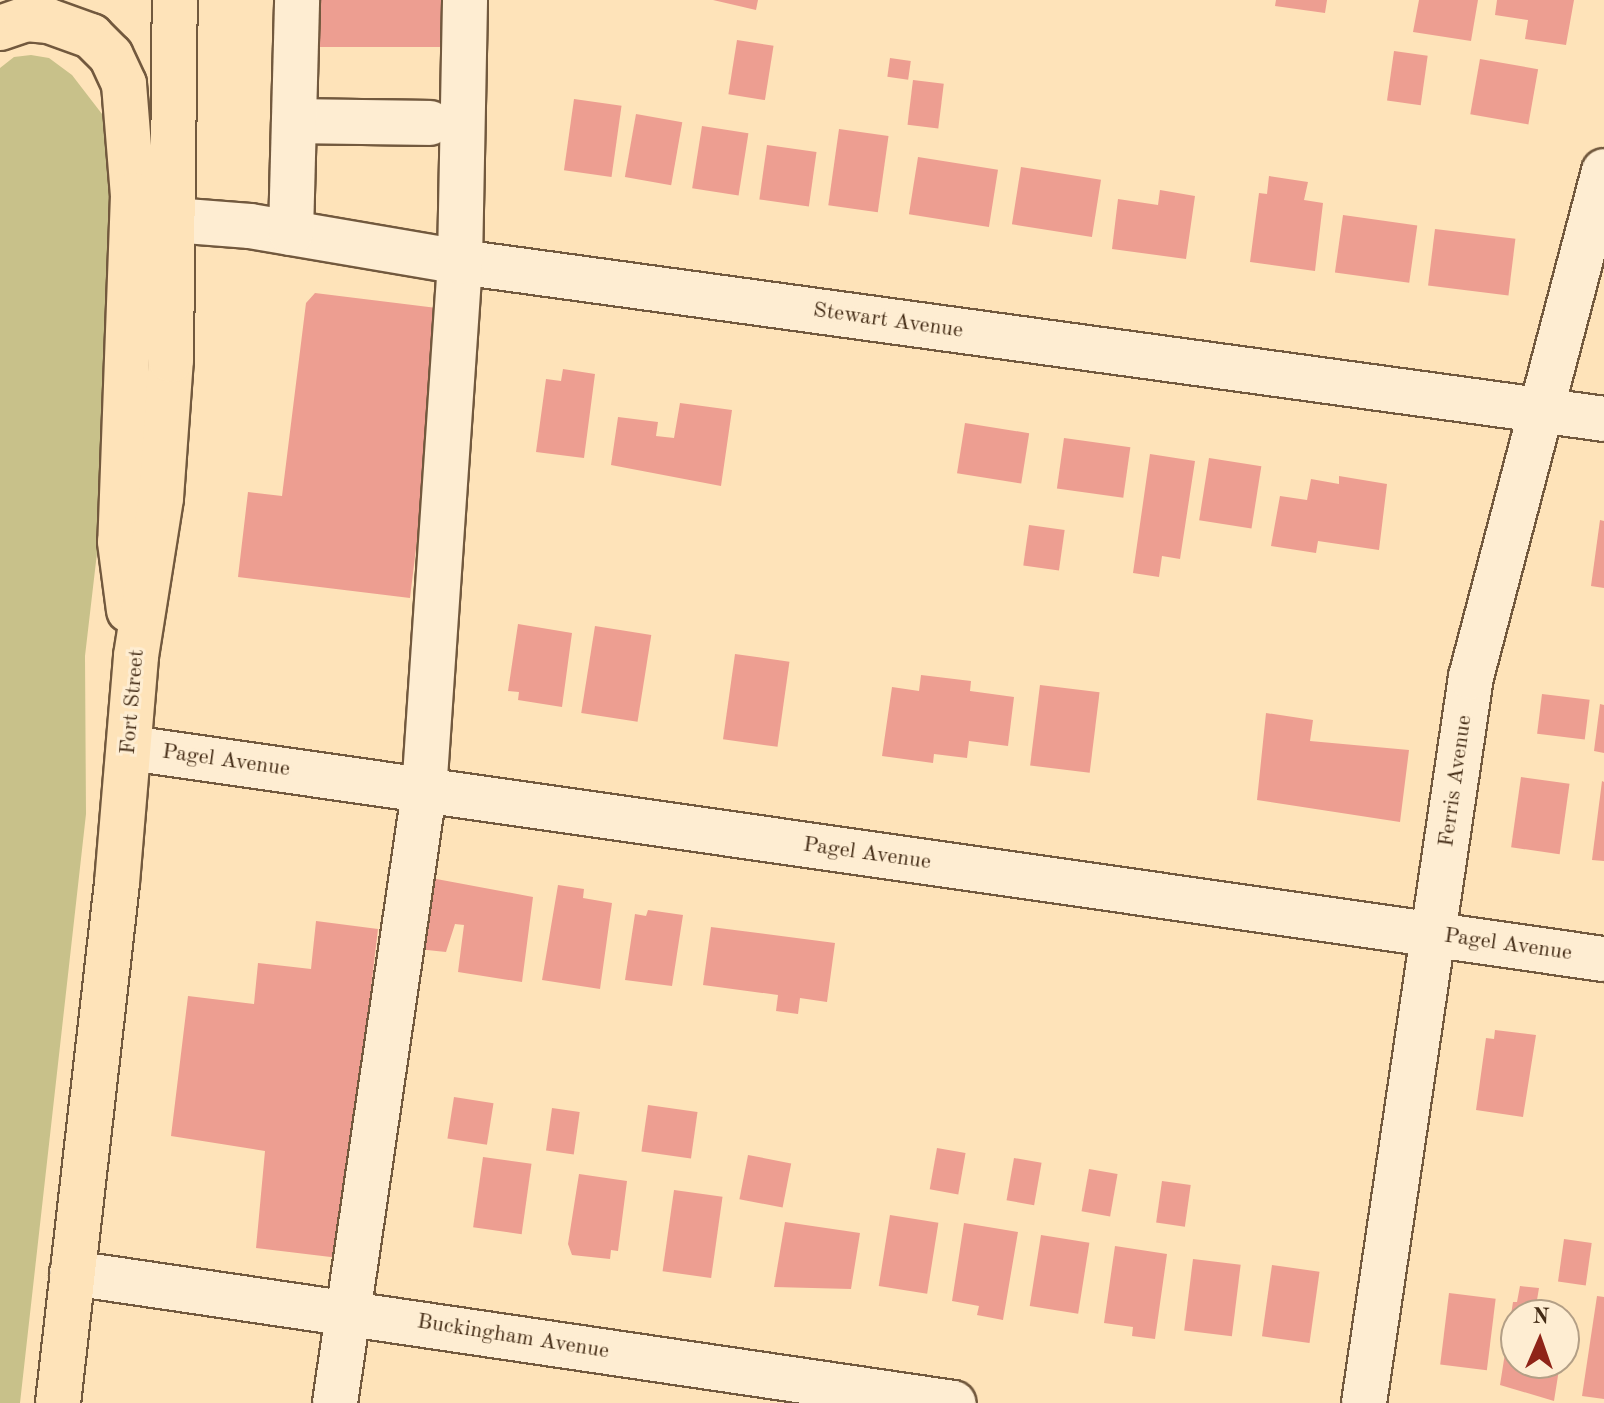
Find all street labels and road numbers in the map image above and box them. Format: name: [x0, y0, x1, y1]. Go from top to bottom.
street label: Stewart Avenue: [811, 297, 965, 345]
street label: Fort Street: [115, 648, 151, 756]
street label: Ferris Avenue: [1434, 713, 1478, 849]
street label: Pagel Avenue: [160, 739, 292, 783]
street label: Pagel Avenue: [801, 832, 933, 876]
street label: Pagel Avenue: [1442, 923, 1574, 967]
street label: Buckingham Avenue: [415, 1309, 611, 1365]

